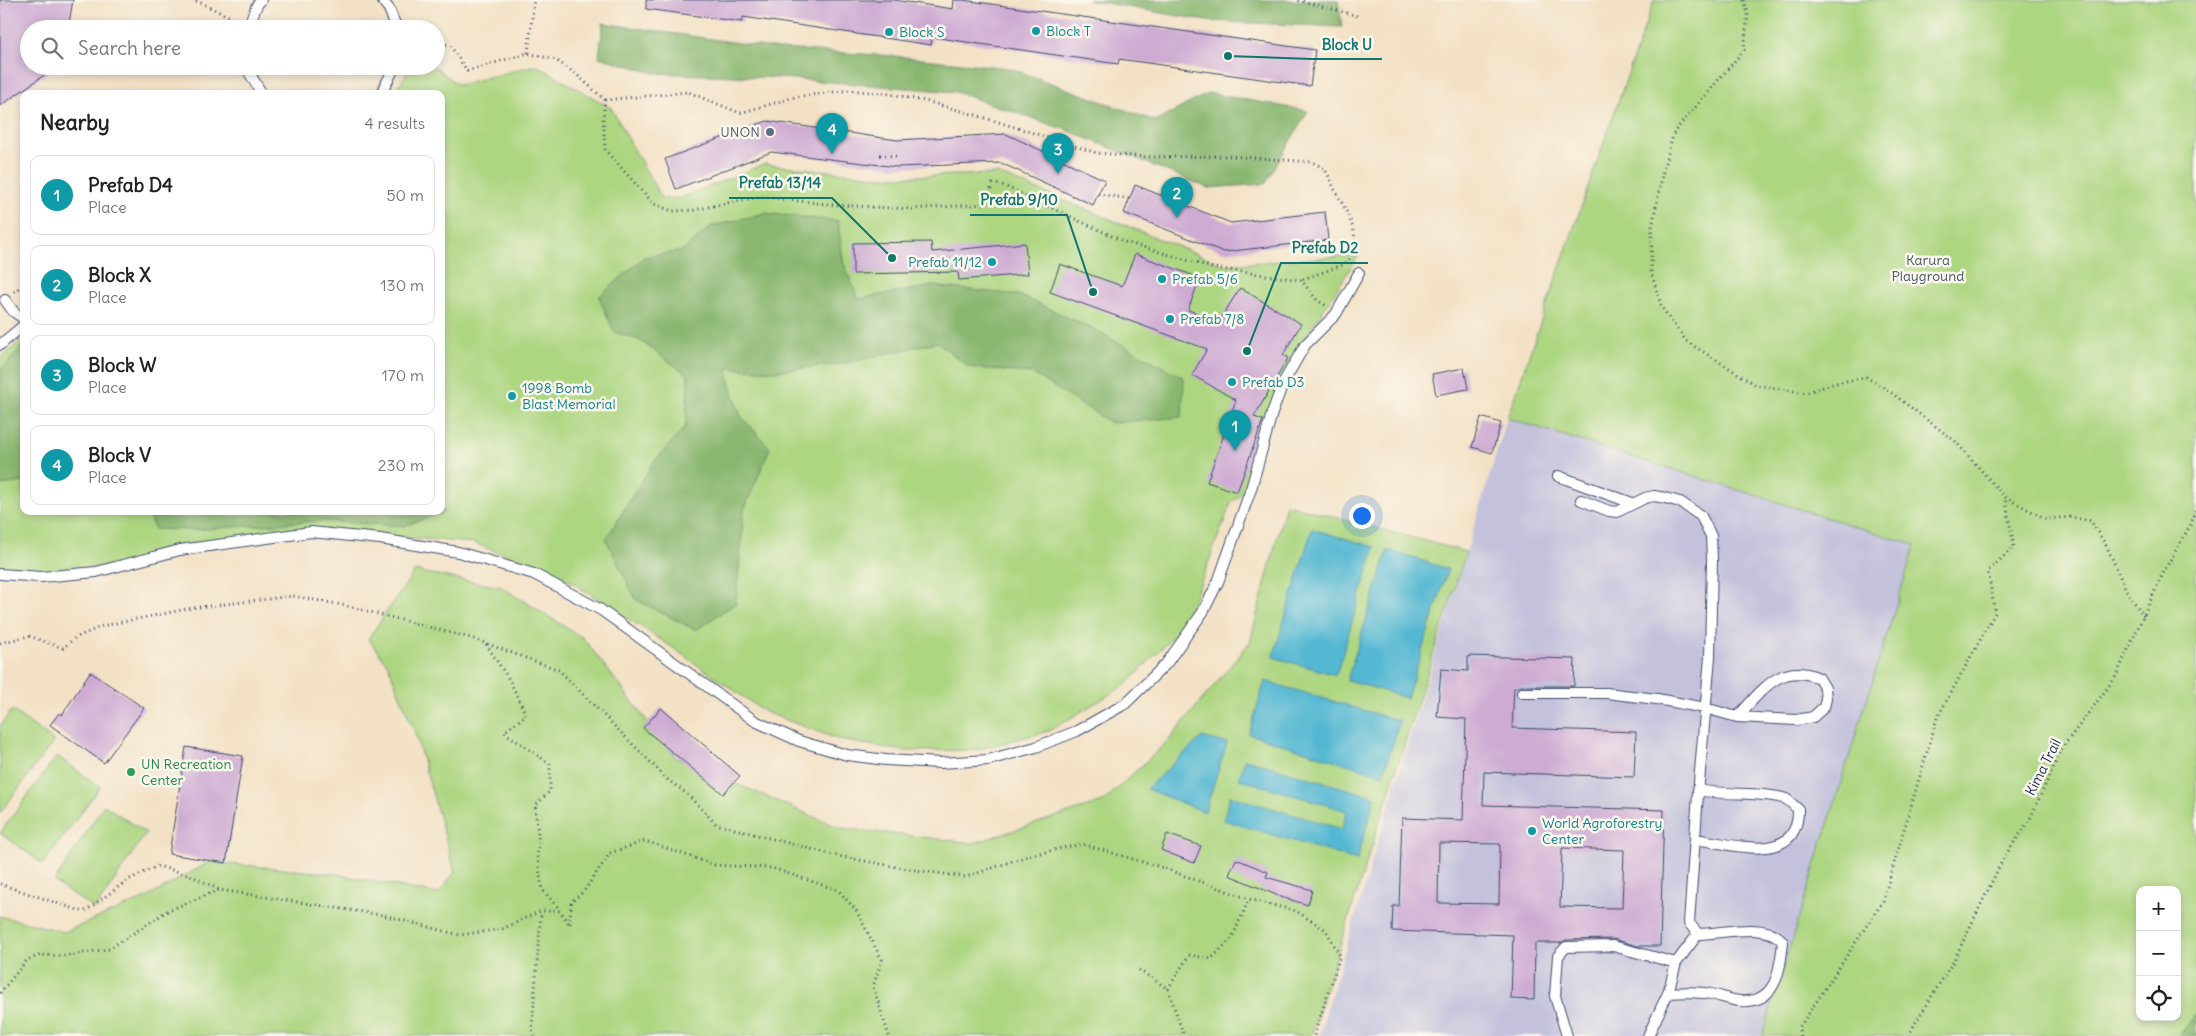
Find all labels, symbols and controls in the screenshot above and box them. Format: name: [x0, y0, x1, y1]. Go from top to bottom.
search box: [20, 20, 445, 75]
place label: Block T: [1046, 22, 1091, 40]
place label: Block S: [899, 23, 945, 41]
marker: Block T: [1030, 25, 1042, 37]
marker: Block S: [883, 26, 895, 38]
callout: Block U: [1311, 29, 1382, 59]
icon: search: [38, 34, 66, 62]
text: Block U: [1322, 35, 1372, 54]
text: Search here: [78, 36, 181, 60]
text: Nearby: [40, 109, 110, 136]
text: 4 results: [364, 113, 425, 133]
pin: 4: [816, 113, 848, 154]
place label: UNON: [720, 123, 760, 141]
marker: UNON: [764, 126, 776, 138]
pin: 3: [1042, 133, 1074, 174]
callout: Prefab 13/14: [729, 168, 832, 198]
text: Prefab D4: [88, 173, 173, 197]
text: Prefab 13/14: [739, 173, 822, 192]
pin: 2: [1161, 177, 1193, 218]
text: 1: [54, 185, 60, 205]
text: 50 m: [386, 185, 424, 205]
callout: Prefab 9/10: [970, 185, 1067, 215]
text: Prefab 9/10: [980, 190, 1058, 209]
text: Place: [88, 197, 127, 217]
callout: Prefab D2: [1281, 233, 1368, 263]
text: Prefab D2: [1292, 238, 1358, 257]
park label: Karura Playground: [1891, 251, 1965, 285]
place label: Prefab 11/12: [908, 253, 982, 271]
marker: Prefab 11/12: [986, 256, 998, 268]
text: Block X: [88, 263, 151, 287]
place label: Prefab 5/6: [1172, 270, 1238, 288]
marker: Prefab 5/6: [1156, 273, 1168, 285]
text: 2: [53, 275, 61, 295]
text: 130 m: [380, 275, 424, 295]
text: Place: [88, 287, 127, 307]
place label: Prefab 7/8: [1180, 310, 1244, 328]
marker: Prefab 7/8: [1164, 313, 1176, 325]
text: Block W: [88, 353, 157, 377]
text: 3: [52, 365, 62, 385]
text: 170 m: [381, 365, 424, 385]
place label: Prefab D3: [1242, 373, 1305, 391]
marker: Prefab D3: [1226, 376, 1238, 388]
text: Place: [88, 377, 127, 397]
place label: 1998 Bomb Blast Memorial: [522, 379, 616, 413]
marker: 1998 Bomb Blast Memorial: [506, 390, 518, 402]
pin: 1: [1219, 410, 1251, 451]
text: Block V: [88, 443, 151, 467]
text: 4: [52, 455, 62, 475]
text: 230 m: [378, 455, 424, 475]
text: Place: [88, 467, 127, 487]
your location: [1349, 503, 1375, 529]
street label: Kima Trail: [2021, 735, 2065, 799]
place label: UN Recreation Center: [141, 755, 232, 789]
marker: UN Recreation Center: [125, 766, 137, 778]
place label: World Agroforestry Center: [1542, 814, 1663, 848]
marker: World Agroforestry Center: [1526, 825, 1538, 837]
map controls: [2136, 886, 2181, 1021]
button: +: [2136, 886, 2181, 931]
button: −: [2136, 931, 2181, 976]
button: locate: [2136, 976, 2181, 1021]

